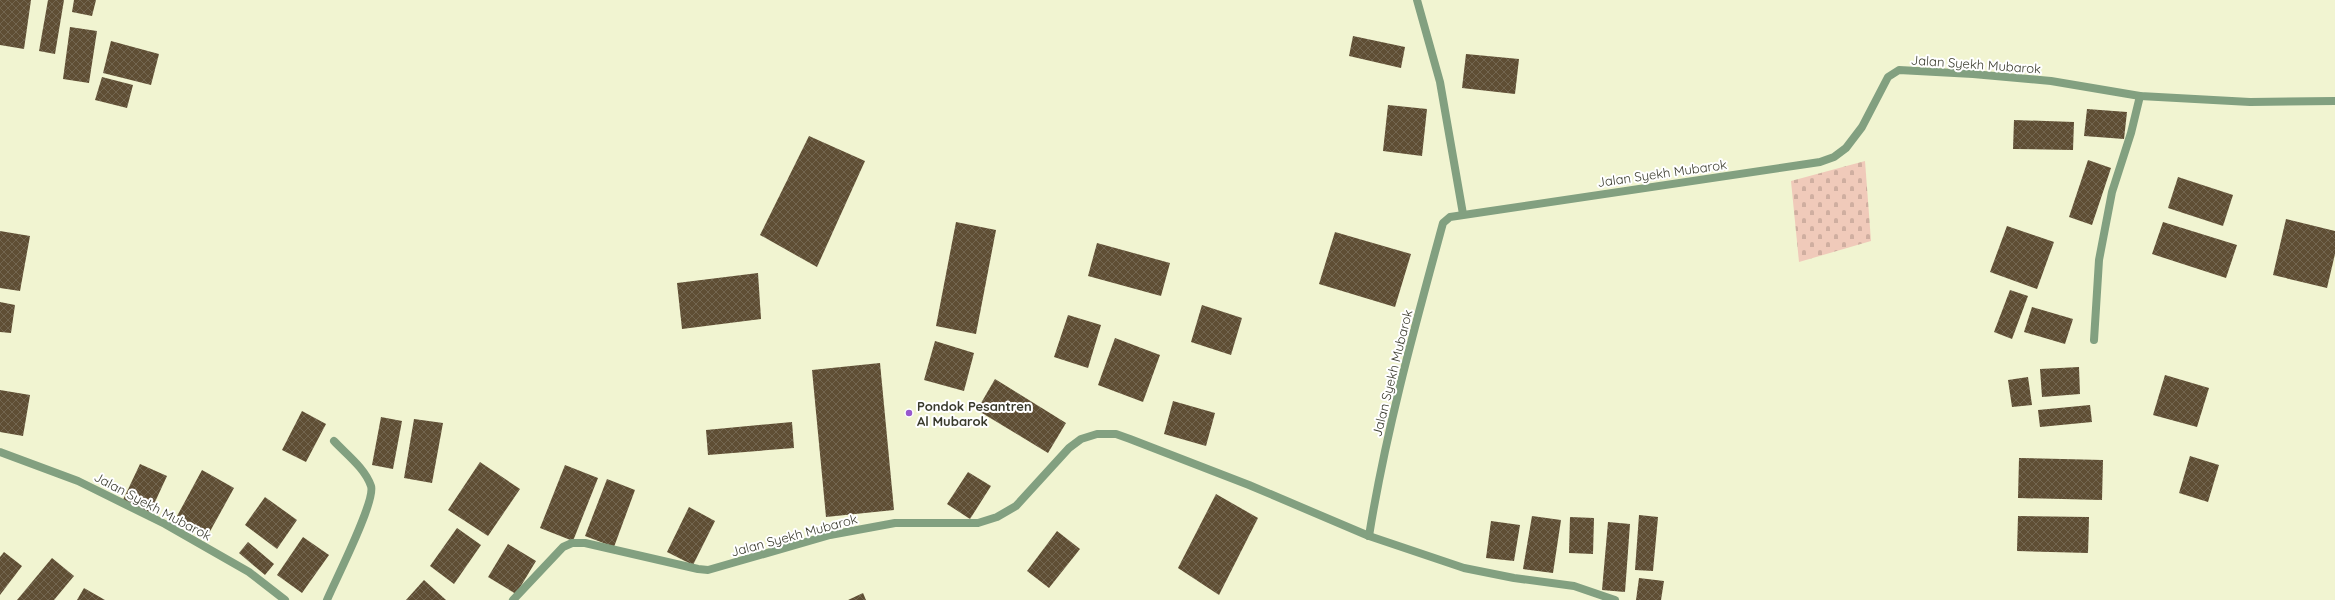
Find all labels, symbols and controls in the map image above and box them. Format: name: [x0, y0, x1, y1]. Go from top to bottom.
street label: Jalan Syekh Mubarok: [1910, 51, 2042, 77]
street label: Jalan Syekh Mubarok: [1596, 156, 1728, 190]
street label: Jalan Syekh Mubarok: [1368, 308, 1416, 438]
place label: Pondok Pesantren Al Mubarok: [917, 398, 1032, 429]
marker: Pondok Pesantren Al Mubarok: [904, 408, 914, 418]
street label: Jalan Syekh Mubarok: [92, 468, 214, 544]
street label: Jalan Syekh Mubarok: [729, 510, 859, 560]

